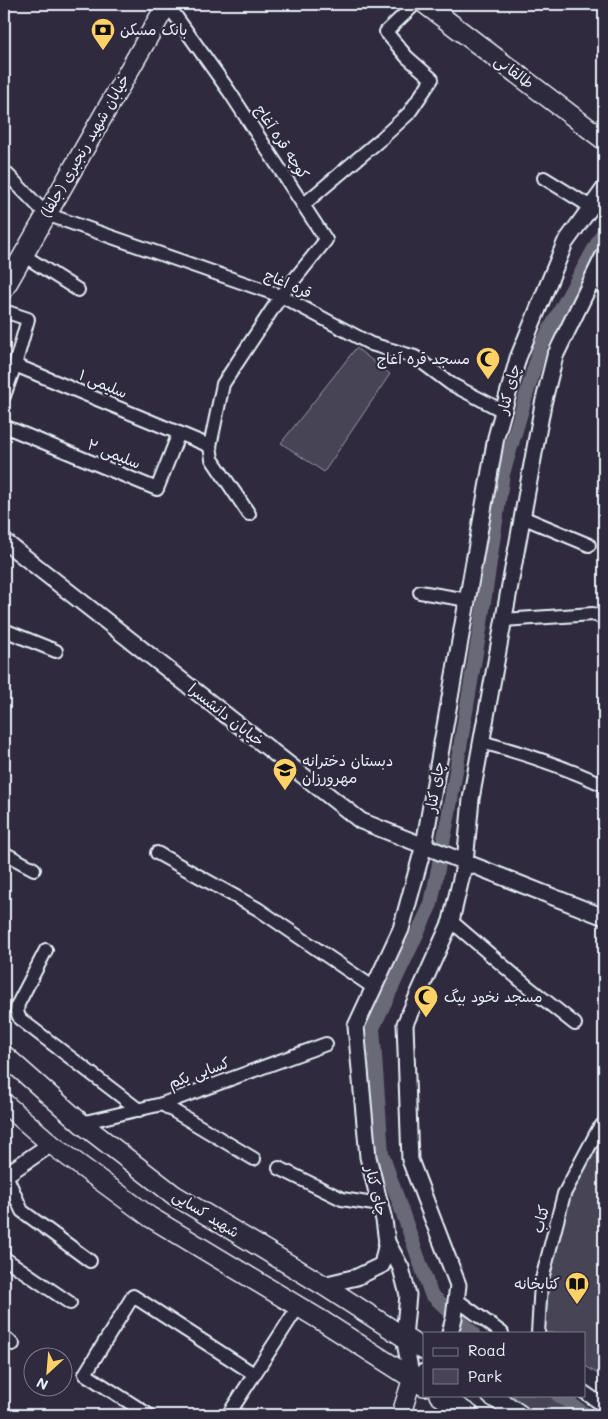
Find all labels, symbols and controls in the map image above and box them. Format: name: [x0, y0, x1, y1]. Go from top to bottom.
bank icon: بانک مسکن: [90, 17, 116, 51]
place label: بانک مسکن: [120, 19, 187, 39]
street label: طالقانی: [490, 50, 538, 93]
street label: خیابان شهید رنجبری (جلفا): [35, 70, 133, 221]
street label: کوچه قره آغاج: [250, 100, 314, 183]
street label: قره اغاج: [261, 264, 315, 303]
mosque icon: مسجد قره آغاج: [475, 346, 501, 380]
place label: مسجد قره آغاج: [377, 348, 470, 369]
street label: چای کنار: [491, 361, 525, 417]
street label: سلیمی ۱: [76, 364, 131, 403]
street label: سلیمی ۲: [84, 433, 144, 474]
street label: خیابان دانشسرا: [185, 678, 269, 750]
place label: دبستان دخترانه مهرورزان: [302, 750, 393, 787]
school or university icon: دبستان دخترانه مهرورزان: [272, 757, 298, 791]
street label: چای کنار: [420, 760, 449, 815]
mosque icon: مسجد نخود‌ بیگ: [413, 984, 439, 1018]
place label: مسجد نخود‌ بیگ: [444, 986, 543, 1006]
street label: کسایی یکم: [165, 1052, 233, 1095]
street label: چای کنار: [360, 1163, 393, 1218]
street label: شهید کسایی: [169, 1185, 244, 1242]
street label: کتاب: [527, 1203, 553, 1235]
library icon: کتابخانه: [564, 1271, 590, 1305]
place label: کتابخانه: [514, 1273, 560, 1293]
legend: [423, 1332, 586, 1396]
text: Road: [468, 1340, 505, 1360]
north arrow: [22, 1346, 72, 1396]
text: Park: [468, 1366, 502, 1386]
text: N: [33, 1373, 51, 1395]

